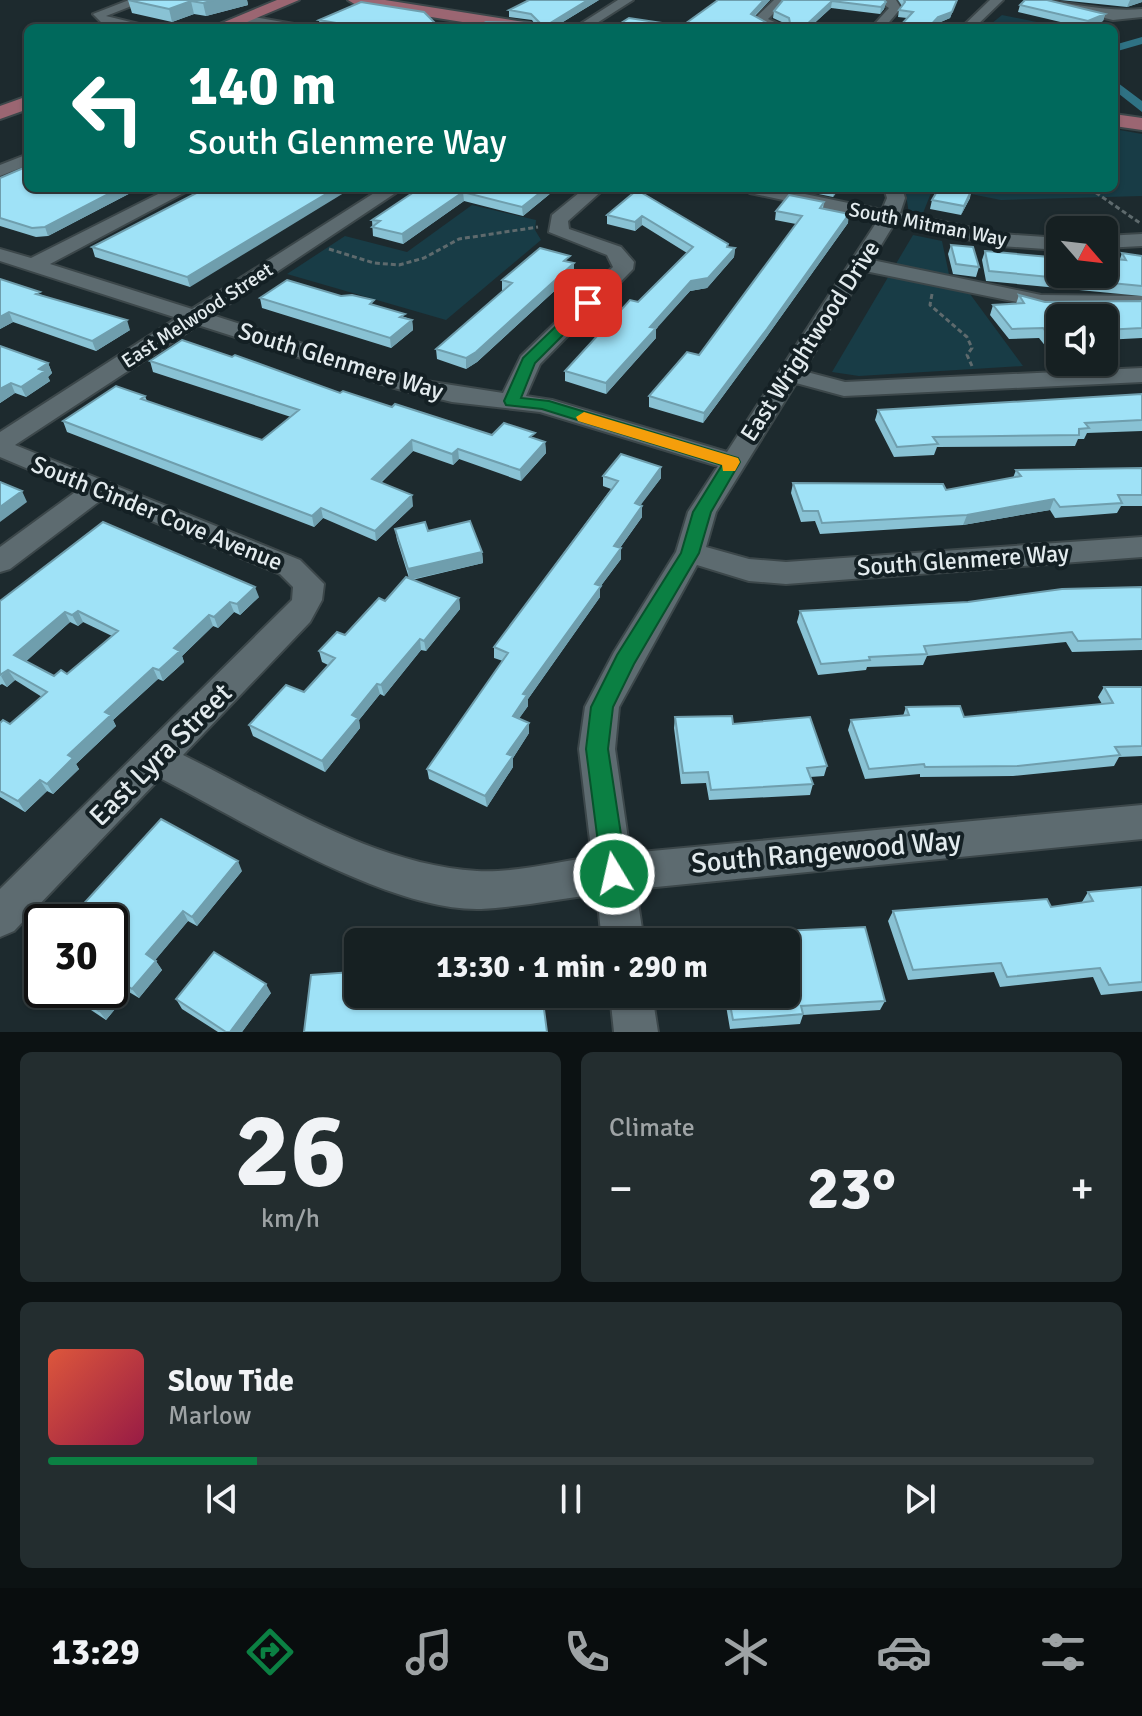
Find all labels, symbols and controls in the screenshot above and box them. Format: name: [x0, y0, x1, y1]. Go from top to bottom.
text: 140 m: [188, 51, 336, 120]
icon: left: [56, 56, 160, 160]
text: South Glenmere Way: [188, 120, 507, 165]
street label: South Mitman Way: [847, 197, 1010, 252]
north arrow: [1046, 216, 1118, 288]
map controls: [1046, 216, 1118, 376]
street label: East Wrightwood Drive: [734, 235, 886, 447]
street label: East Melwood Street: [117, 257, 278, 374]
pin: [554, 269, 622, 337]
icon: arrive: [566, 281, 610, 325]
button: sound: [1046, 304, 1118, 376]
street label: South Glenmere Way: [235, 316, 447, 406]
street label: South Cinder Cove Avenue: [27, 449, 287, 577]
street label: South Glenmere Way: [856, 538, 1070, 582]
street label: East Lyra Street: [82, 676, 239, 833]
street label: South Rangewood Way: [690, 823, 962, 881]
position arrow: [572, 832, 656, 916]
speed limit sign: 30: [24, 904, 128, 1008]
text: 13:30 · 1 min · 290 m: [436, 949, 708, 986]
text: 26: [234, 1087, 347, 1215]
text: Climate: [609, 1112, 695, 1144]
text: 23°: [807, 1152, 896, 1226]
text: −: [609, 1162, 633, 1216]
text: +: [1070, 1162, 1094, 1216]
text: km/h: [261, 1203, 320, 1235]
text: Slow Tide: [168, 1363, 294, 1400]
text: Marlow: [168, 1400, 251, 1432]
icon: previous: [200, 1477, 244, 1521]
icon: pause: [549, 1477, 593, 1521]
icon: next: [898, 1477, 942, 1521]
icon: directions: [242, 1624, 298, 1680]
icon: music: [401, 1624, 457, 1680]
icon: phone: [559, 1624, 615, 1680]
icon: climate: [718, 1624, 774, 1680]
icon: car: [876, 1624, 932, 1680]
icon: filters: [1035, 1624, 1091, 1680]
text: 13:29: [51, 1630, 140, 1675]

